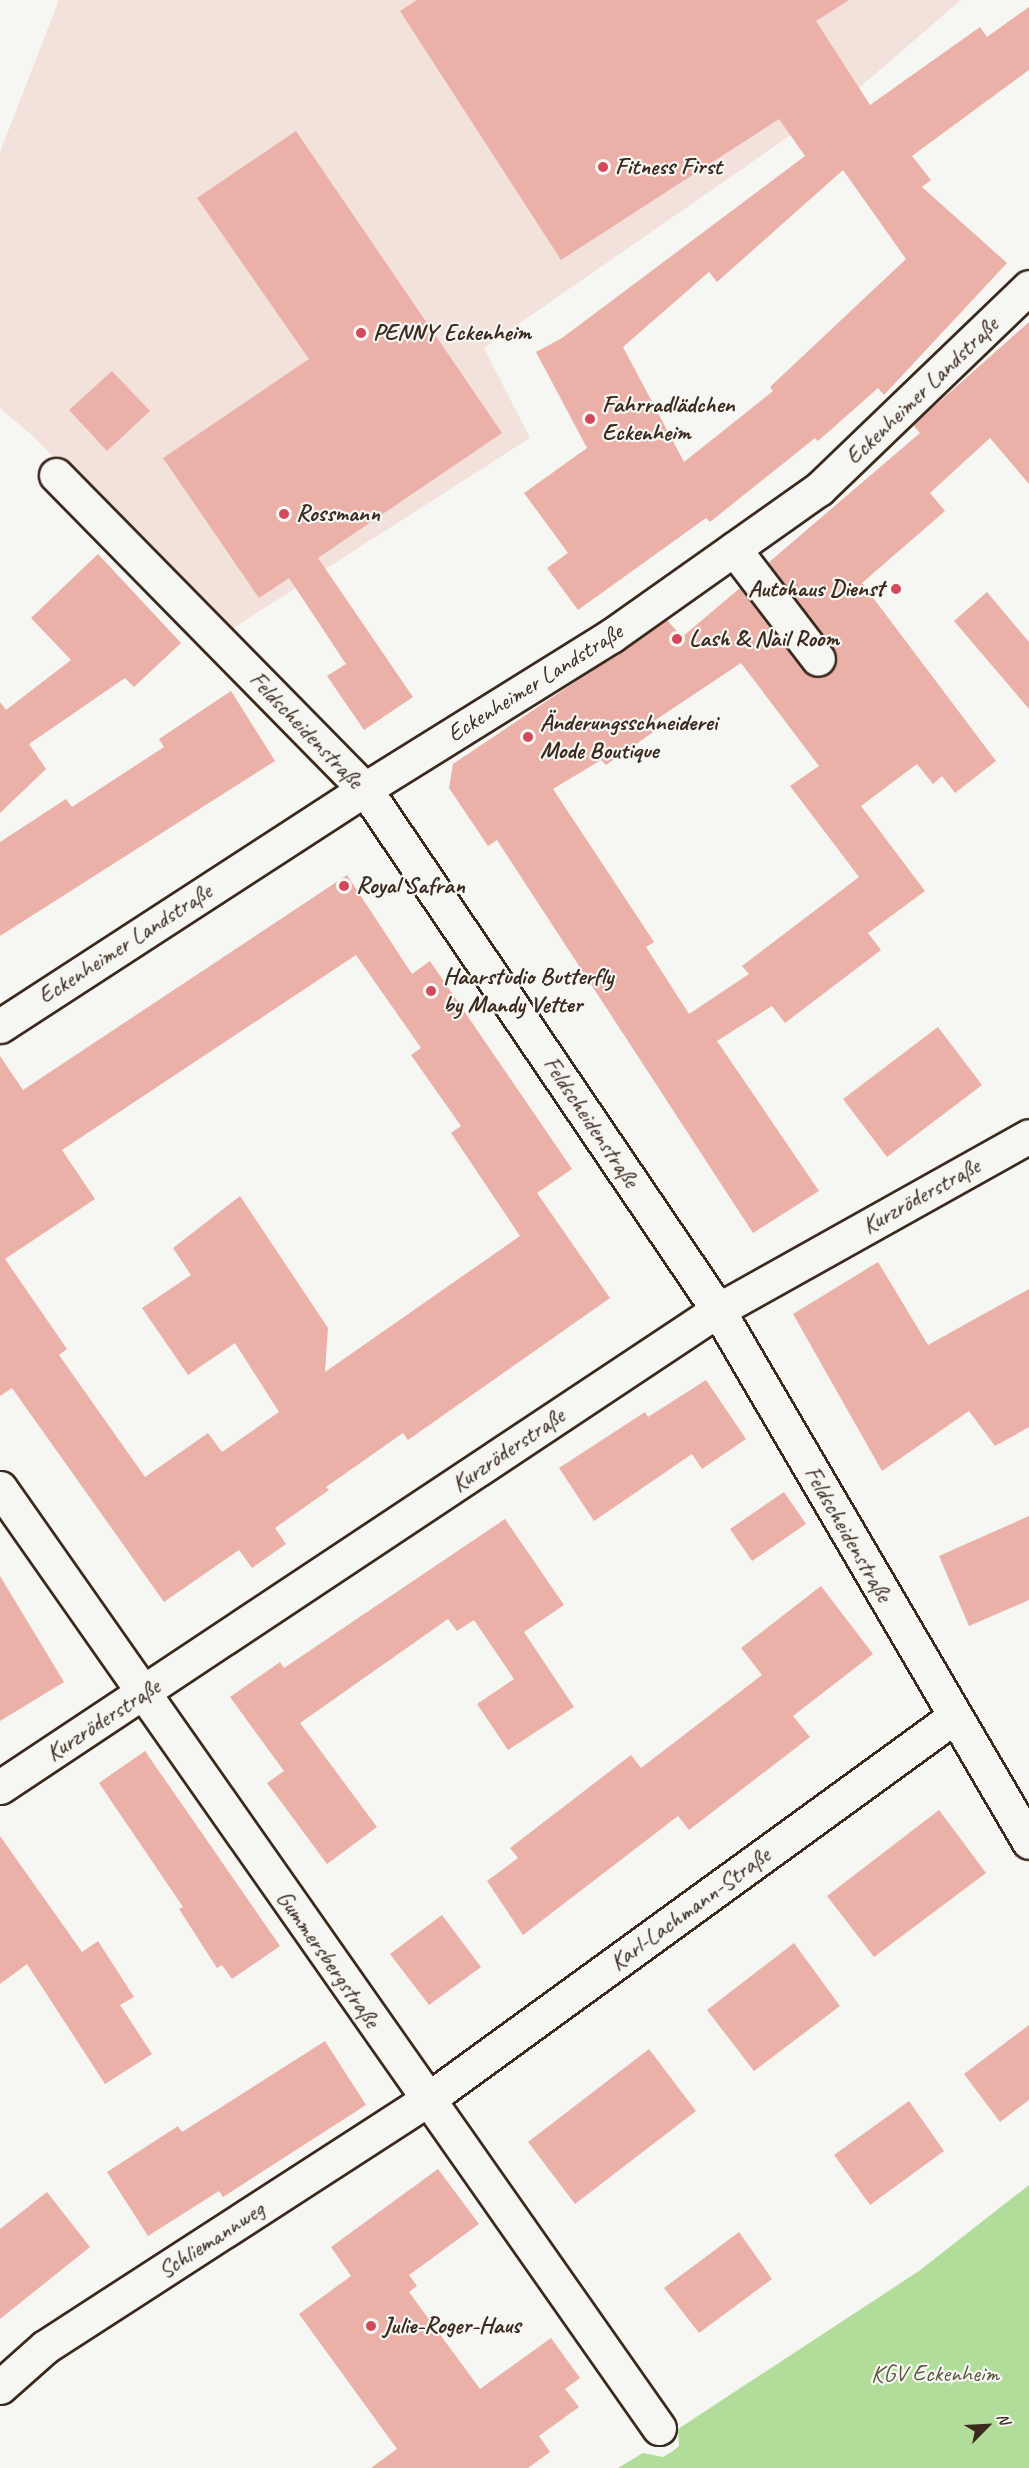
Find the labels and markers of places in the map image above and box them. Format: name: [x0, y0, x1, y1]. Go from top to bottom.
place label: Fitness First: [615, 153, 722, 181]
marker: Fitness First: [596, 160, 610, 174]
place label: PENNY Eckenheim: [373, 319, 531, 347]
marker: PENNY Eckenheim: [354, 326, 368, 340]
place label: Fahrradlädchen Eckenheim: [602, 391, 734, 447]
marker: Fahrradlädchen Eckenheim: [583, 412, 597, 426]
place label: Rossmann: [296, 500, 380, 528]
marker: Rossmann: [277, 507, 291, 521]
place label: Autohaus Dienst: [748, 575, 884, 603]
marker: Autohaus Dienst: [889, 582, 903, 596]
place label: Lash & Nail Room: [689, 625, 839, 653]
marker: Lash & Nail Room: [670, 632, 684, 646]
place label: Änderungsschneiderei Mode Boutique: [540, 709, 717, 765]
marker: Änderungsschneiderei Mode Boutique: [521, 730, 535, 744]
place label: Royal Safran: [356, 872, 464, 900]
marker: Royal Safran: [337, 879, 351, 893]
place label: Haarstudio Butterfly by Mandy Vetter: [443, 963, 613, 1019]
marker: Haarstudio Butterfly by Mandy Vetter: [424, 984, 438, 998]
place label: Julie-Roger-Haus: [383, 2312, 520, 2340]
marker: Julie-Roger-Haus: [364, 2319, 378, 2333]

